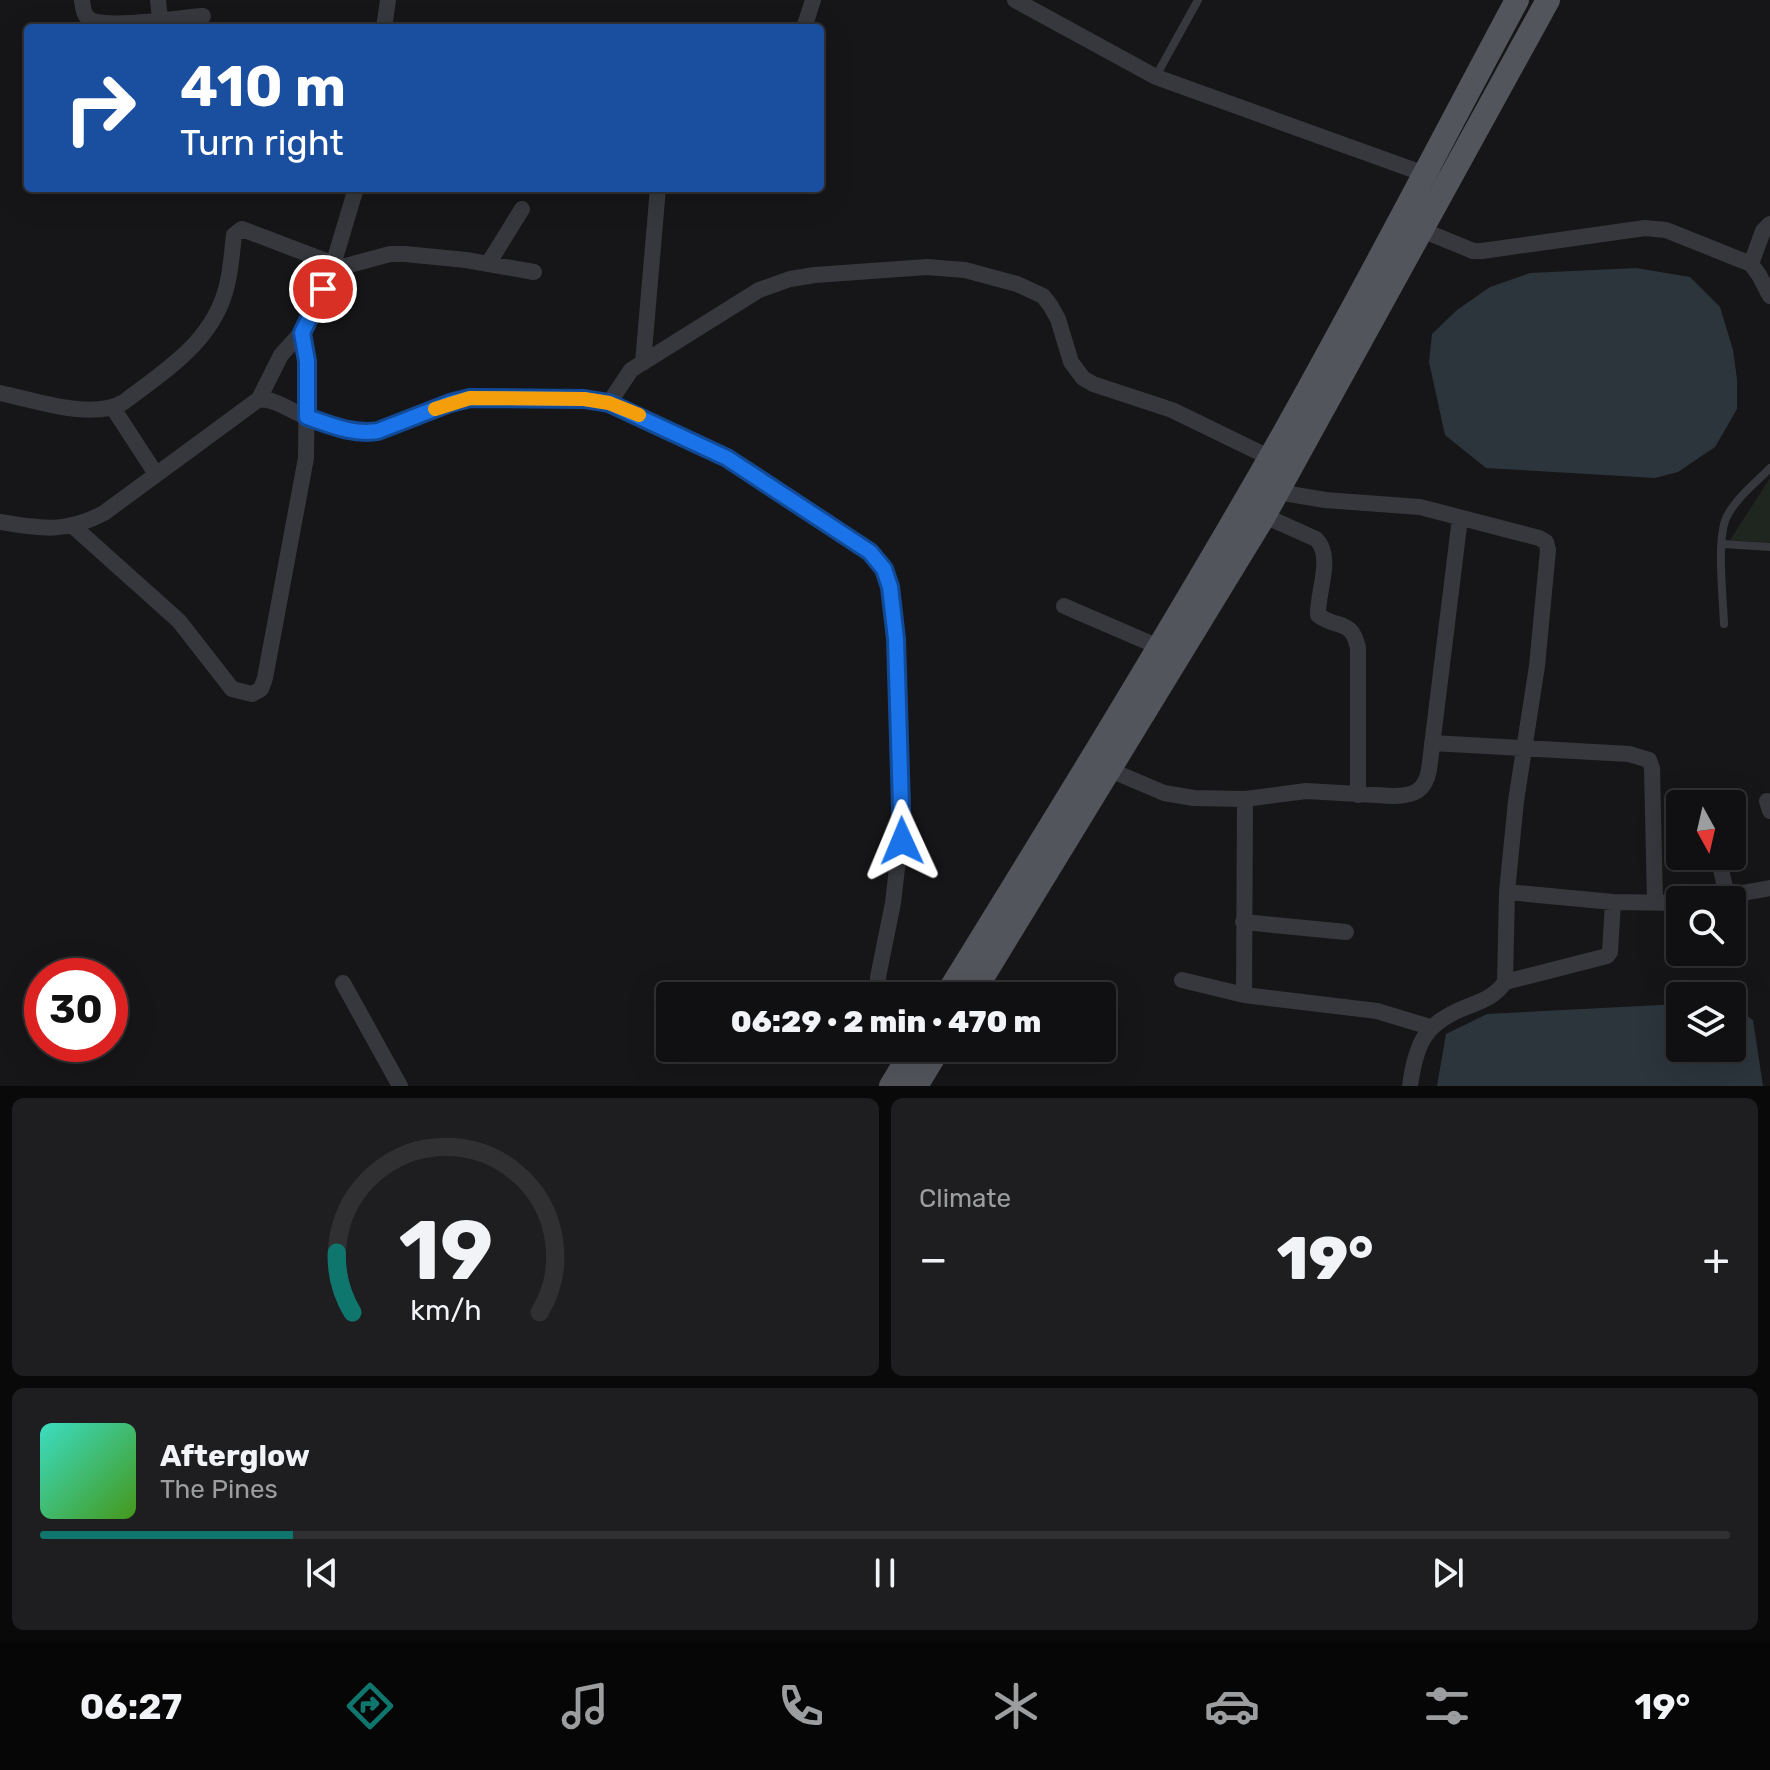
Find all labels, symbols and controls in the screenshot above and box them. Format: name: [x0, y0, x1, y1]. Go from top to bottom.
text: 410 m: [180, 54, 346, 120]
icon: right: [48, 56, 152, 160]
text: Turn right: [180, 121, 344, 164]
pin: [289, 255, 357, 323]
icon: arrive: [301, 267, 345, 311]
north arrow: [1666, 790, 1746, 870]
map controls: [1666, 790, 1746, 1062]
position arrow: [860, 799, 944, 883]
button: search: [1666, 886, 1746, 966]
speed limit sign: 30: [24, 958, 128, 1062]
button: layers: [1666, 982, 1746, 1062]
text: 06:29 · 2 min · 470 m: [731, 1004, 1041, 1040]
text: Climate: [919, 1183, 1011, 1214]
text: 19: [398, 1201, 493, 1300]
text: 19°: [1277, 1223, 1373, 1294]
text: −: [919, 1233, 948, 1285]
text: +: [1703, 1233, 1730, 1285]
text: km/h: [410, 1293, 481, 1327]
text: Afterglow: [160, 1438, 310, 1474]
text: The Pines: [160, 1474, 278, 1505]
icon: previous: [300, 1551, 344, 1595]
icon: pause: [863, 1551, 907, 1595]
icon: next: [1426, 1551, 1470, 1595]
icon: directions: [342, 1678, 398, 1734]
icon: music: [557, 1678, 613, 1734]
icon: phone: [773, 1678, 829, 1734]
icon: climate: [988, 1678, 1044, 1734]
icon: car: [1204, 1678, 1260, 1734]
icon: filters: [1419, 1678, 1475, 1734]
text: 06:27: [80, 1685, 182, 1728]
text: 19°: [1634, 1685, 1690, 1728]

